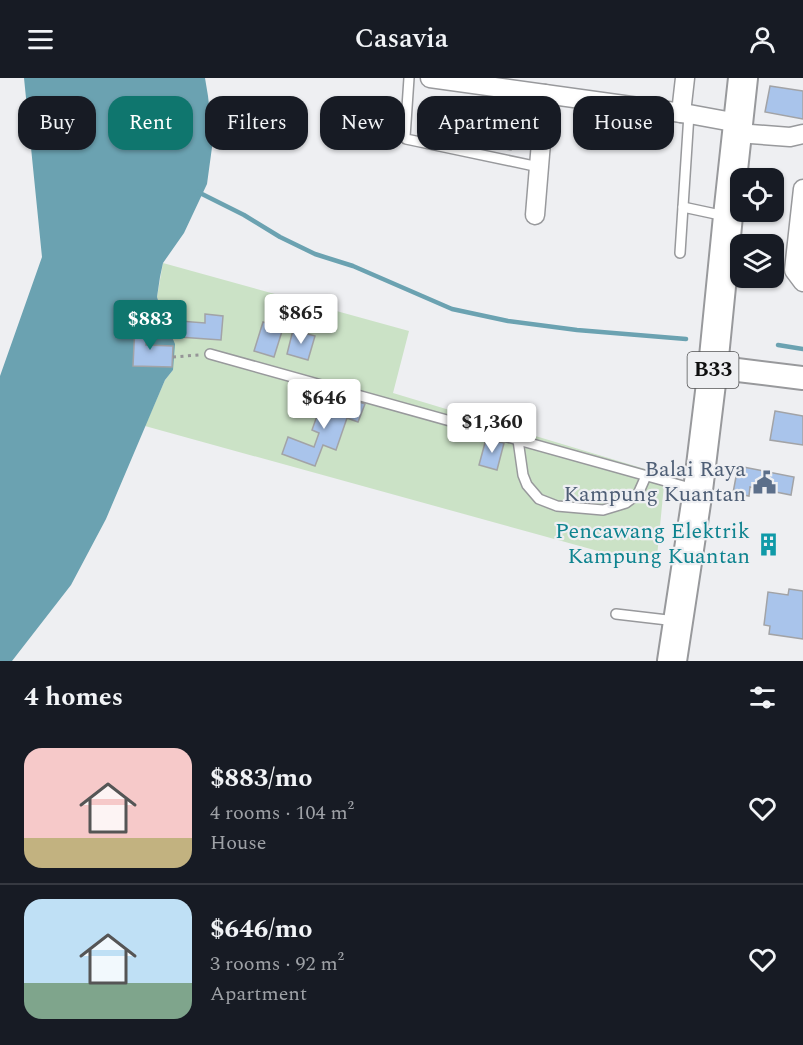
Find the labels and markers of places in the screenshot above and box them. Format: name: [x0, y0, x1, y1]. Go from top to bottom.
pin: $865: [265, 294, 337, 345]
pin: $883: [114, 300, 186, 351]
pin: $646: [288, 379, 360, 430]
pin: $1,360: [443, 403, 541, 454]
place label: Balai Raya Kampung Kuantan: [564, 453, 746, 511]
public building icon: Balai Raya Kampung Kuantan: [751, 469, 777, 495]
place label: Pencawang Elektrik Kampung Kuantan: [555, 515, 750, 573]
building icon: Pencawang Elektrik Kampung Kuantan: [755, 531, 781, 557]

